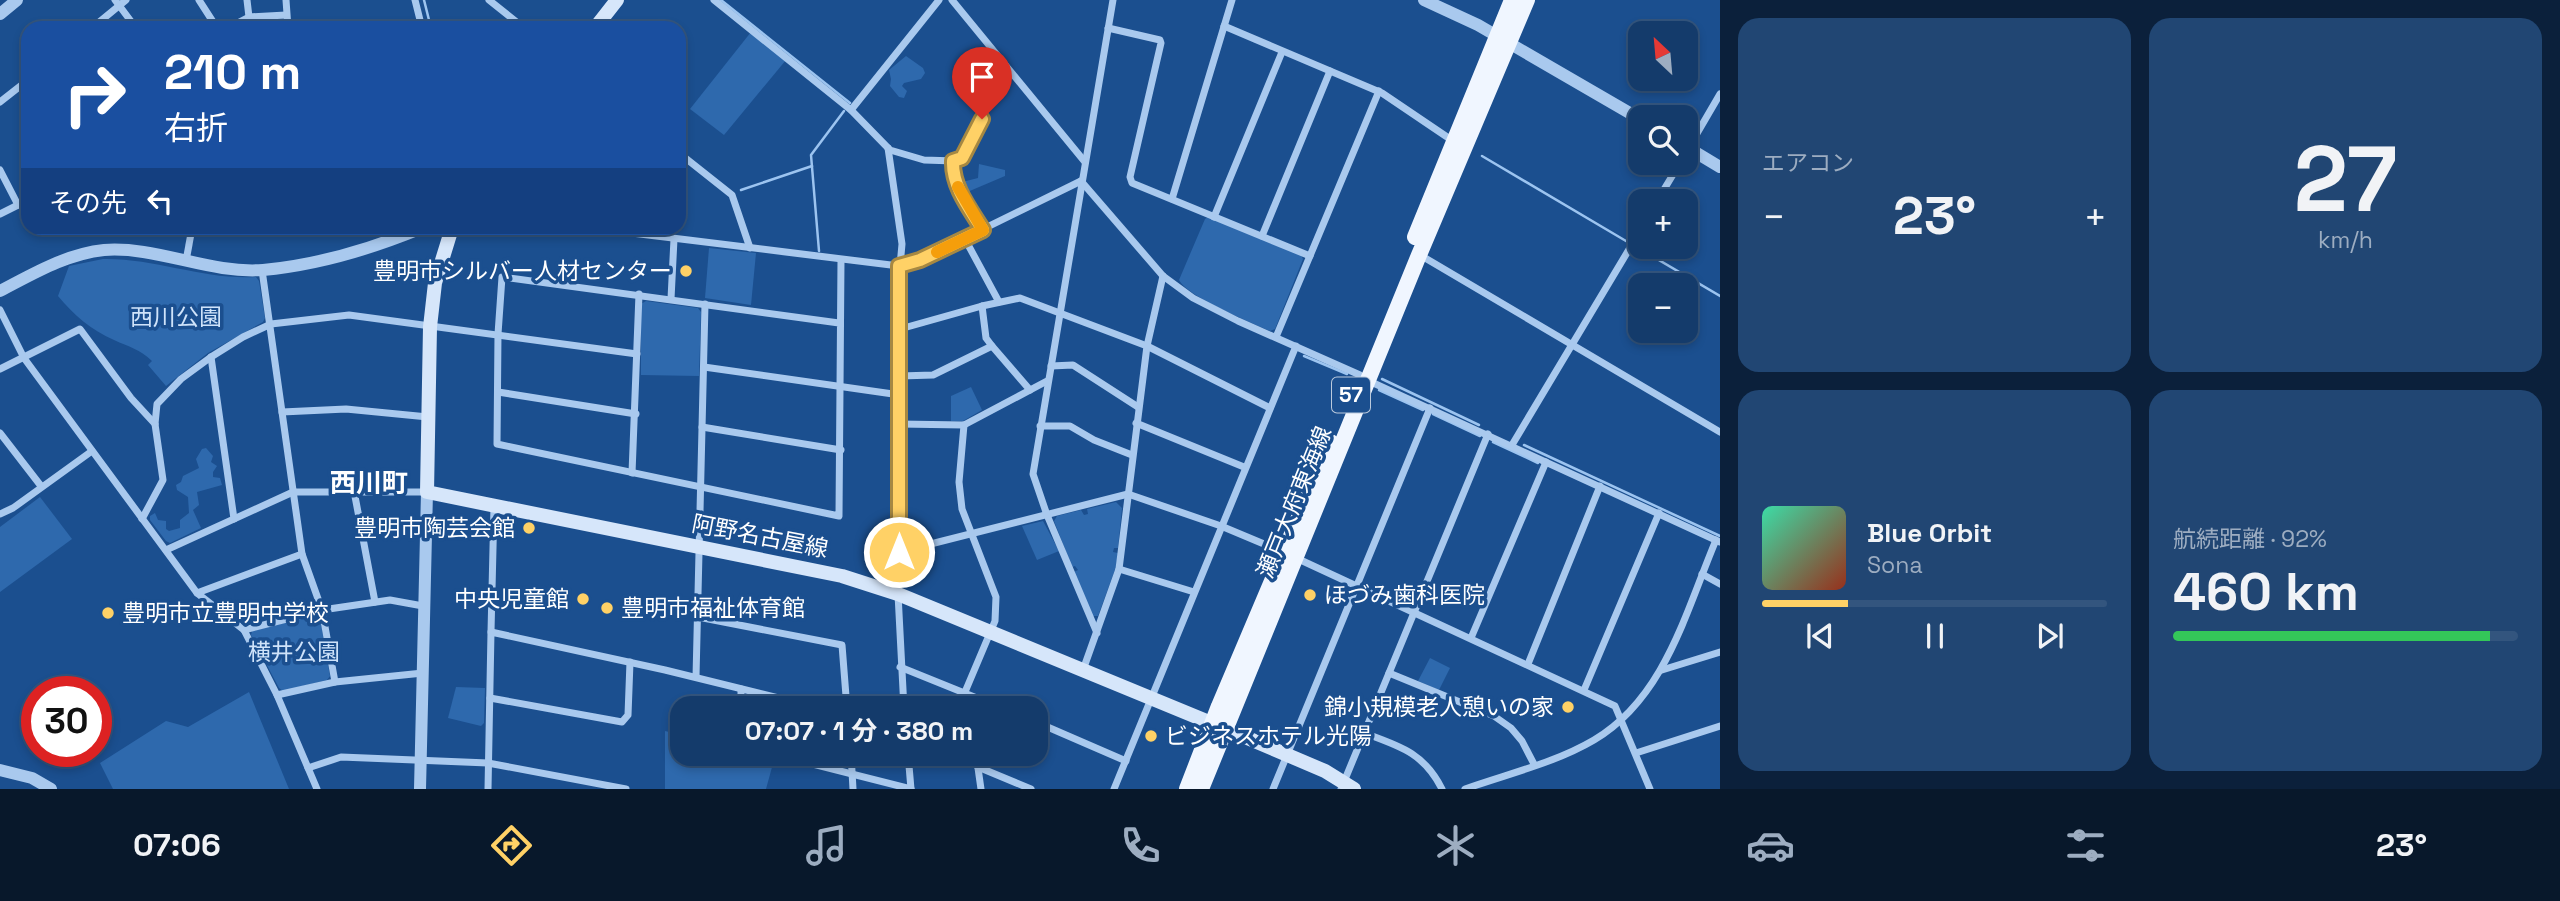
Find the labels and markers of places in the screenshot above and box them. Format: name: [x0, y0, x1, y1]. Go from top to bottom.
pin: [952, 47, 1012, 119]
place label: 豊明市シルバー人材センター: [373, 256, 672, 286]
marker: 豊明市シルバー人材センター: [678, 263, 694, 279]
place label: 豊明市陶芸会館: [354, 513, 515, 543]
marker: 豊明市陶芸会館: [521, 520, 537, 536]
place label: ほづみ歯科医院: [1324, 580, 1485, 610]
place label: 中央児童館: [454, 584, 569, 614]
marker: ほづみ歯科医院: [1302, 587, 1318, 603]
marker: 中央児童館: [575, 591, 591, 607]
place label: 豊明市福祉体育館: [621, 593, 805, 623]
place label: 豊明市立豊明中学校: [122, 598, 329, 628]
marker: 豊明市福祉体育館: [599, 600, 615, 616]
marker: 豊明市立豊明中学校: [100, 605, 116, 621]
place label: 錦小規模老人憩いの家: [1324, 692, 1554, 722]
marker: 錦小規模老人憩いの家: [1560, 699, 1576, 715]
place label: ビジネスホテル光陽: [1165, 721, 1372, 751]
marker: ビジネスホテル光陽: [1143, 728, 1159, 744]

